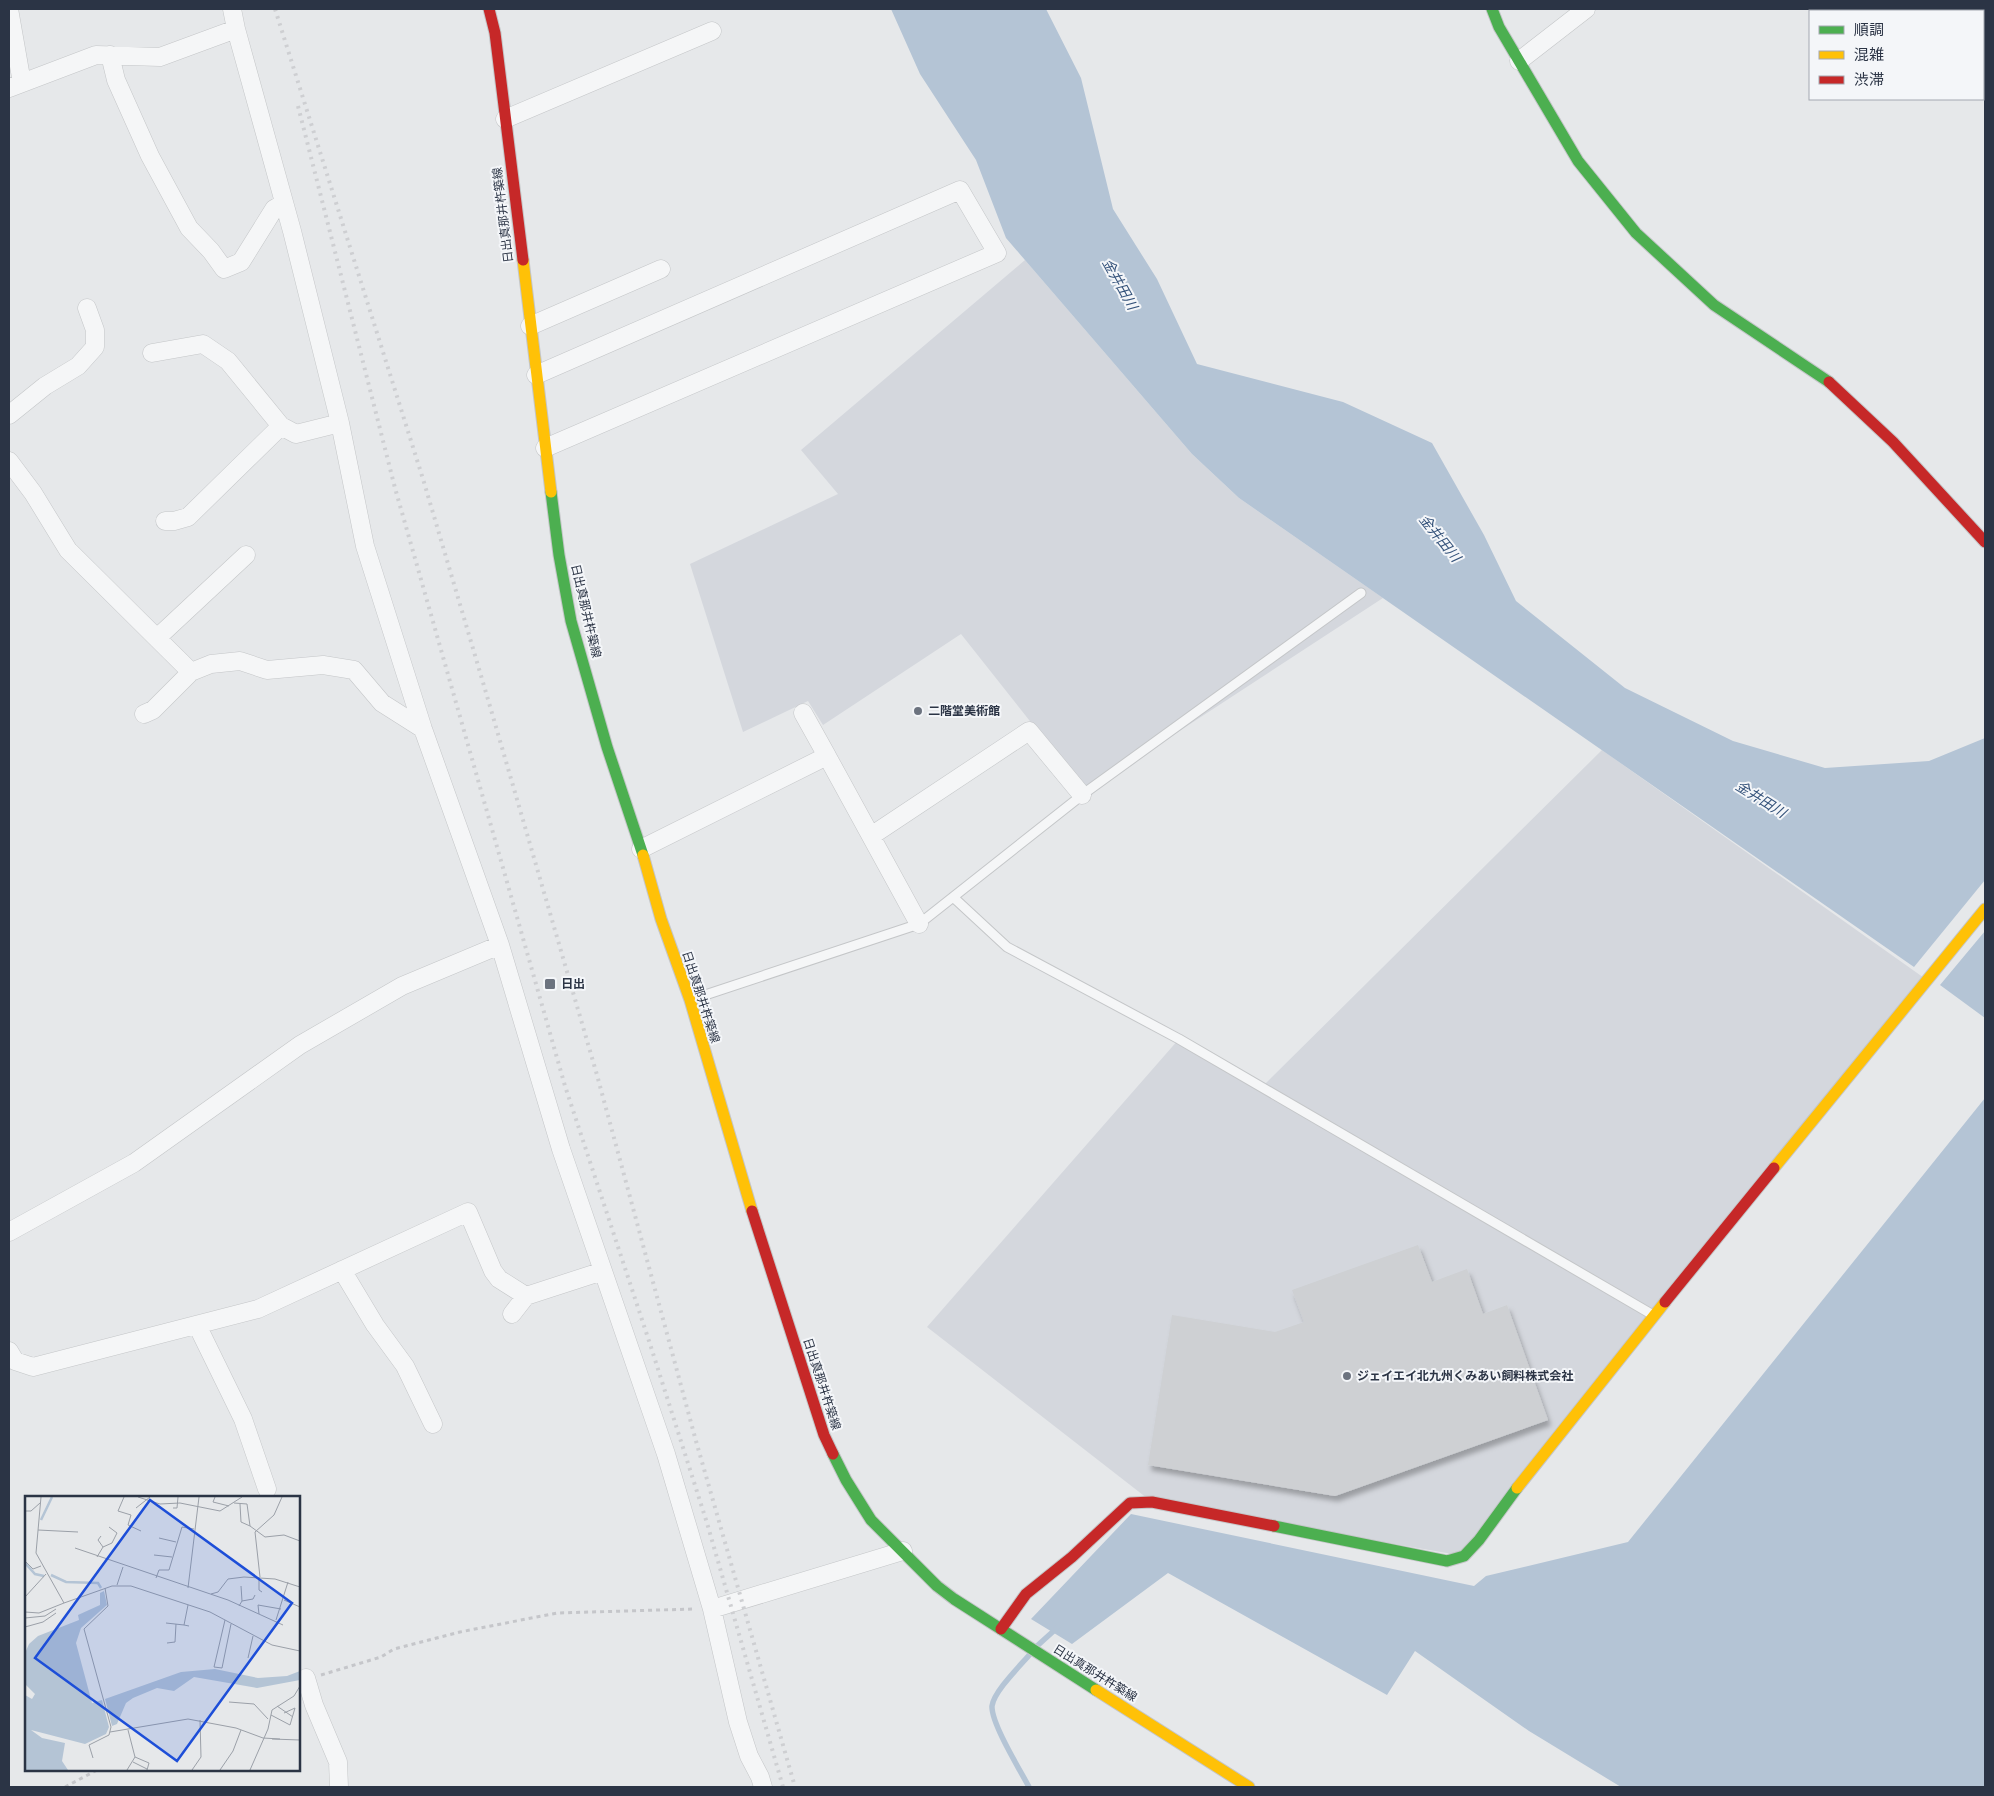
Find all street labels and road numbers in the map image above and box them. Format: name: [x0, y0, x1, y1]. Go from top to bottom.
street label: 日出真那井杵築線: [490, 166, 516, 264]
street label: 日出真那井杵築線: [568, 563, 604, 659]
street label: 日出真那井杵築線: [680, 949, 722, 1045]
street label: 日出真那井杵築線: [801, 1336, 843, 1432]
street label: 日出真那井杵築線: [1051, 1642, 1139, 1704]

